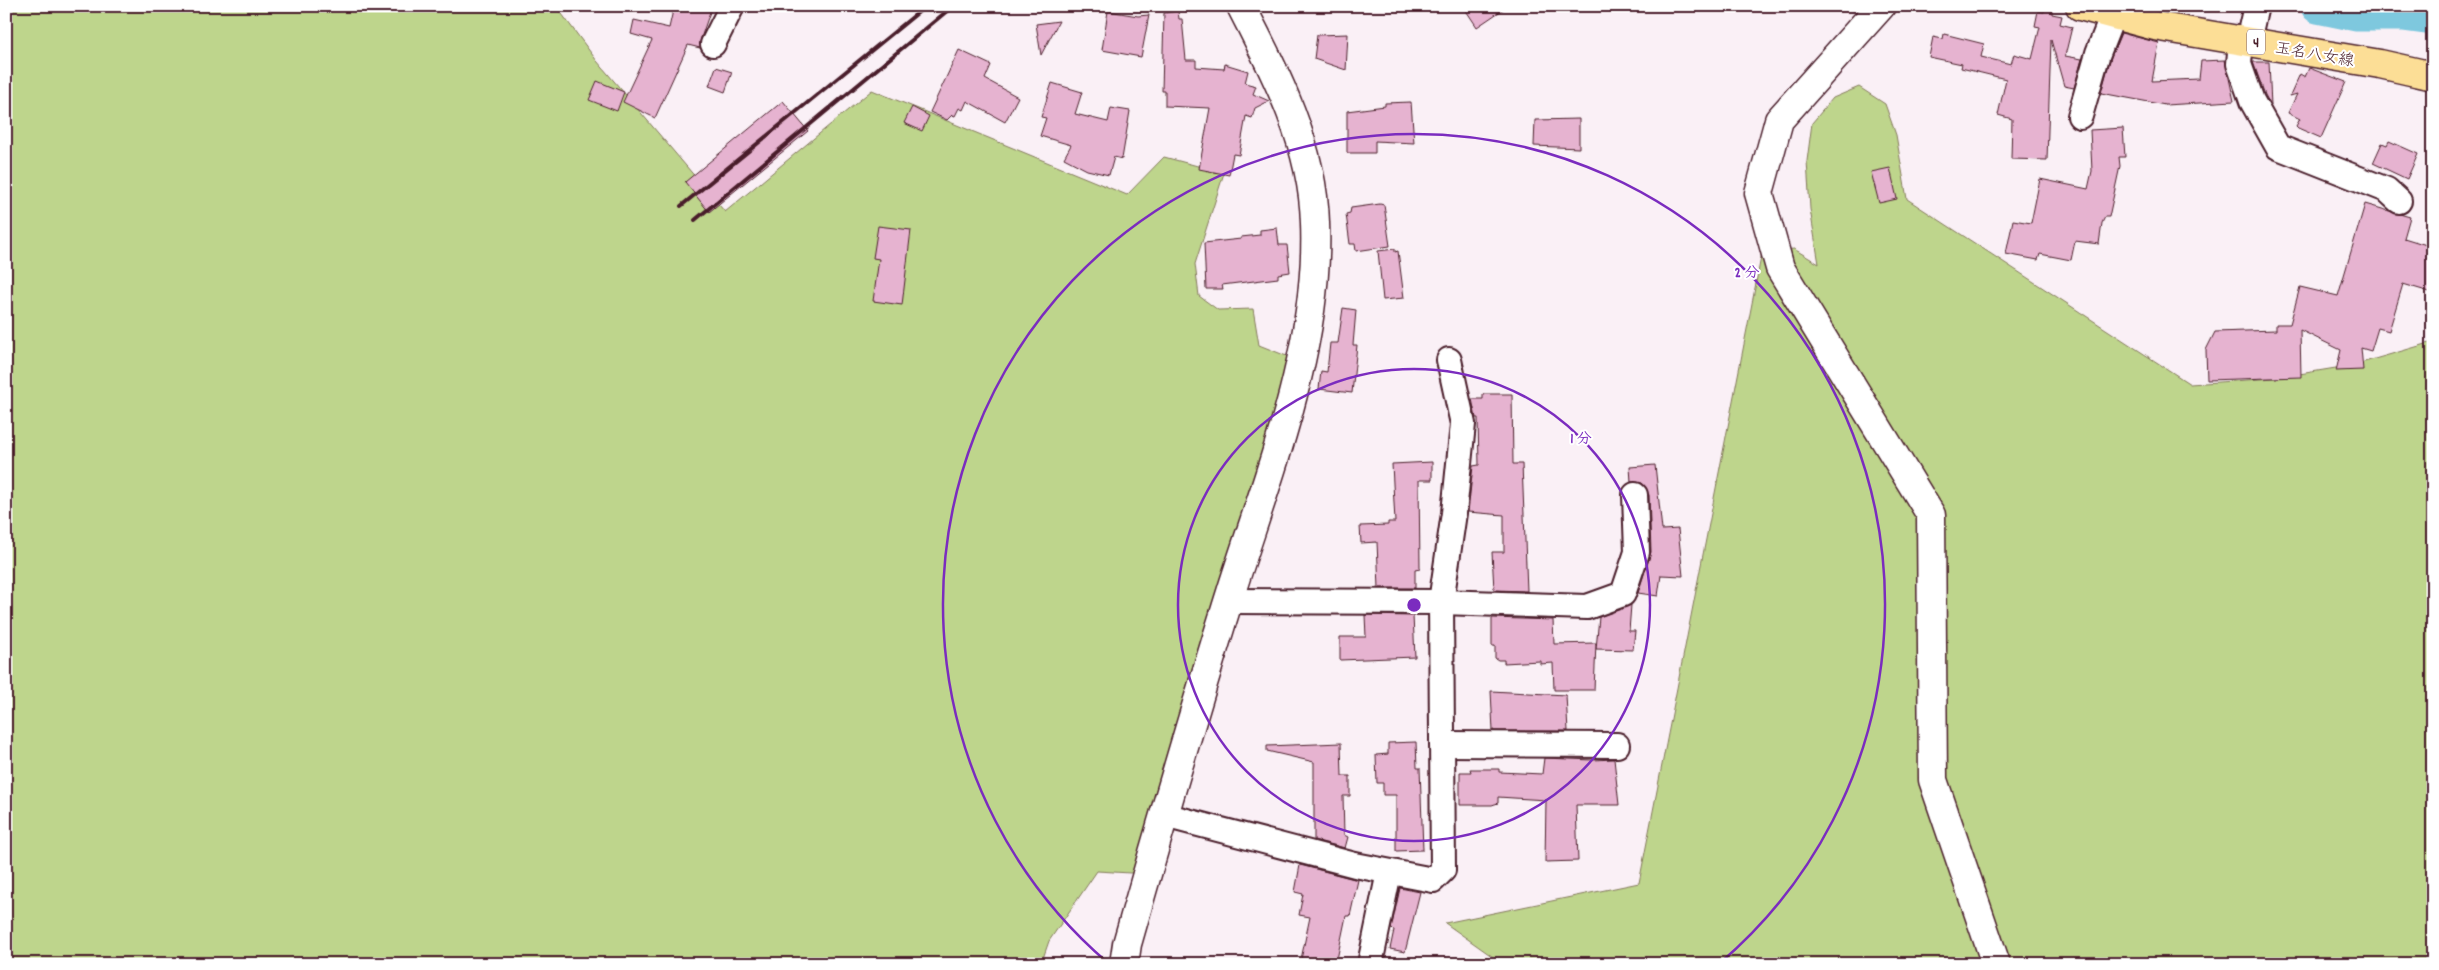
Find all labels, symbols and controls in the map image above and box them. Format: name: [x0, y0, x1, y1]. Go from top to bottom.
road number: 4: [2247, 30, 2265, 54]
street label: 玉名八女線: [2273, 37, 2356, 74]
text: 2 分: [1735, 263, 1760, 285]
text: 1 分: [1570, 429, 1592, 451]
centre of rings: [1405, 596, 1423, 614]

